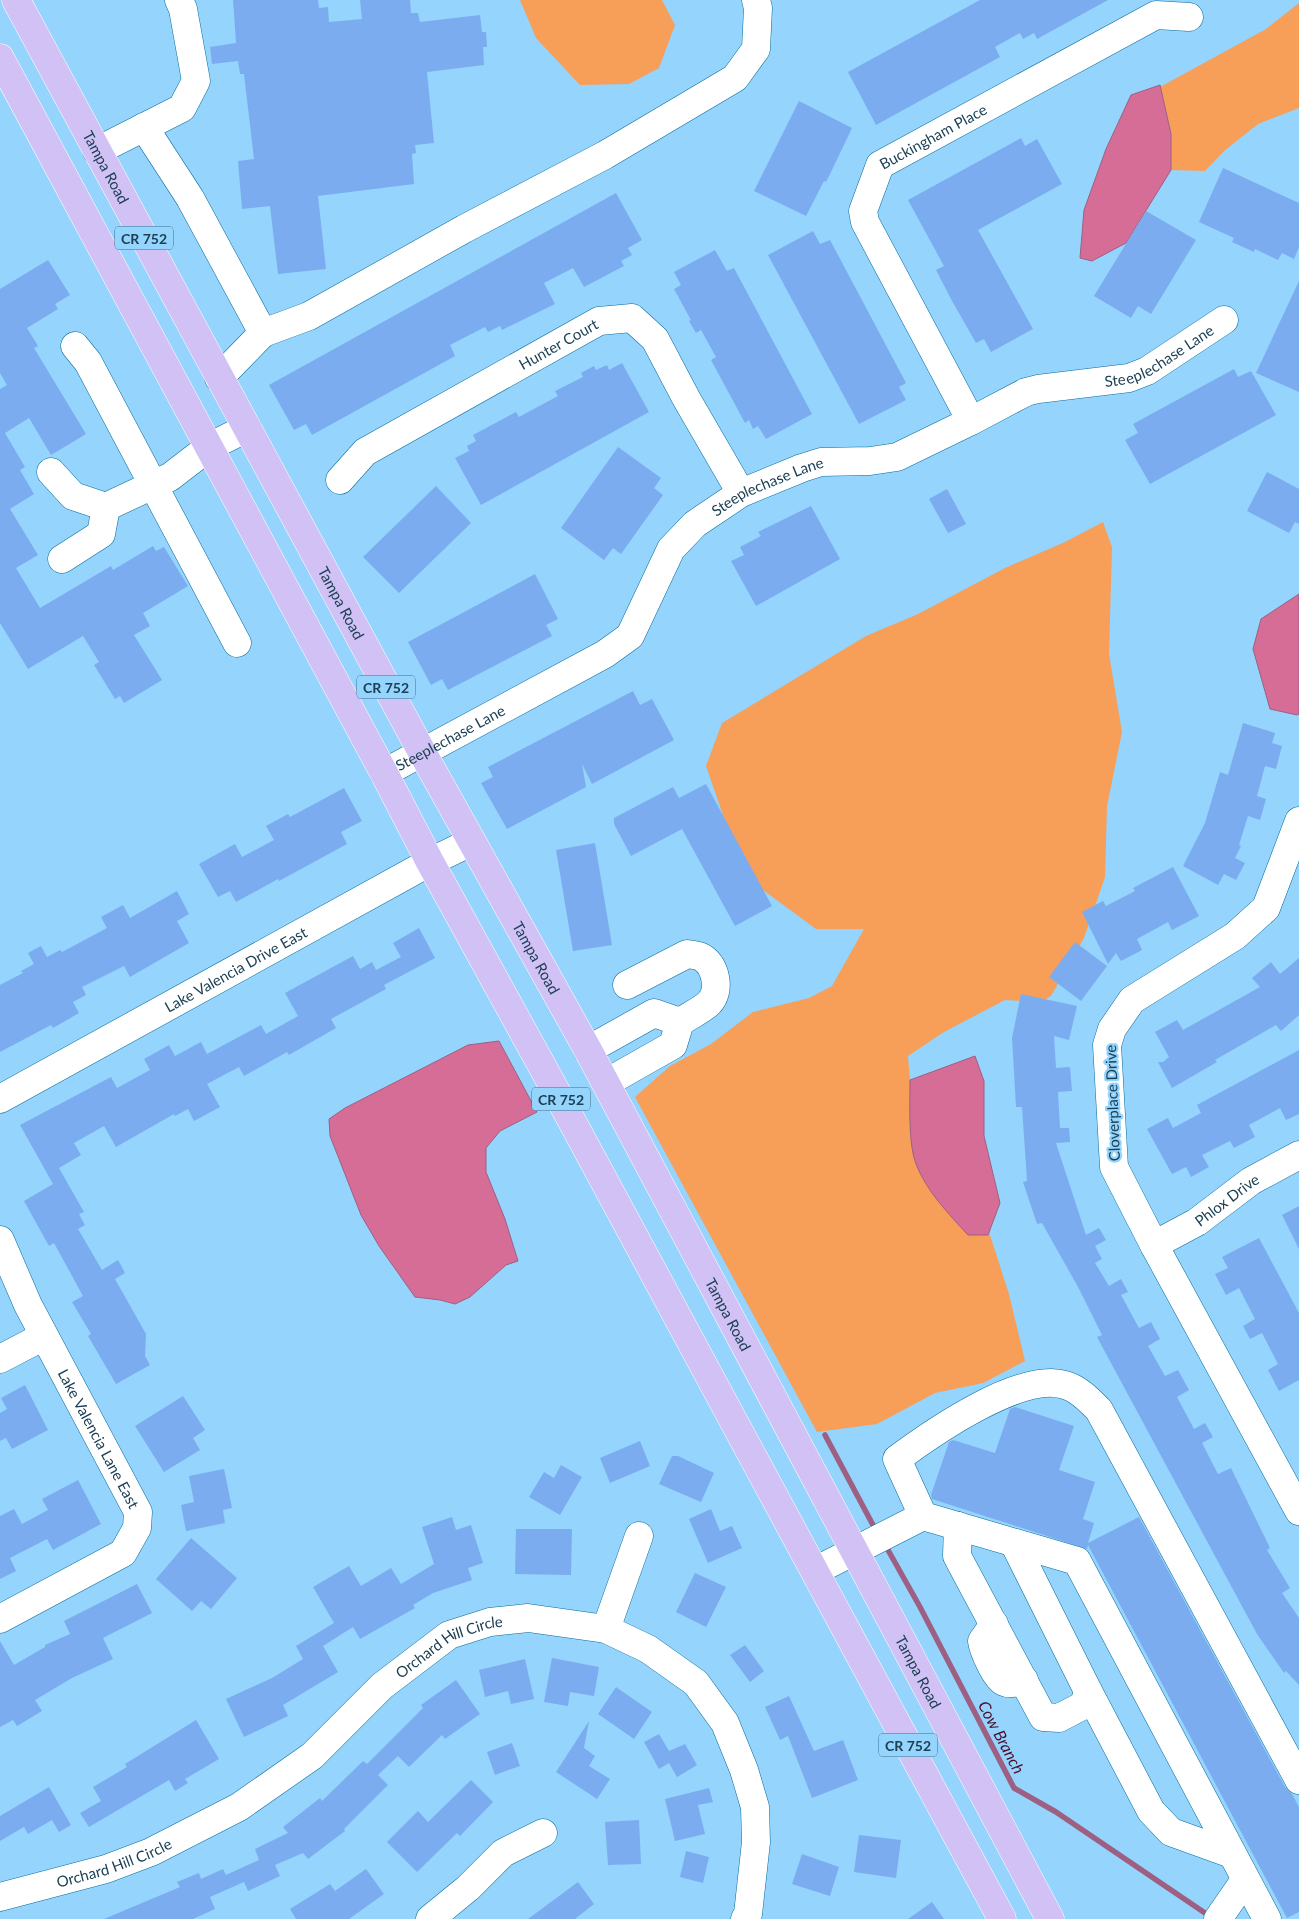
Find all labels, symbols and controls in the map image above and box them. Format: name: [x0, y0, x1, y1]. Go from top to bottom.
street label: Buckingham Place: [876, 100, 990, 173]
street label: Tampa Road: [79, 128, 133, 207]
road number: CR 752: [115, 227, 173, 250]
street label: Hunter Court: [516, 314, 602, 373]
street label: Steeplechase Lane: [1104, 321, 1217, 390]
street label: Steeplechase Lane: [708, 453, 826, 519]
street label: Tampa Road: [315, 563, 368, 642]
road number: CR 752: [357, 676, 415, 699]
street label: Steeplechase Lane: [392, 701, 508, 774]
street label: Tampa Road: [509, 918, 564, 997]
street label: Lake Valencia Drive East: [161, 922, 310, 1016]
street label: Cloverplace Drive: [1101, 1044, 1123, 1162]
road number: CR 752: [532, 1088, 590, 1110]
street label: Phlox Drive: [1191, 1169, 1262, 1230]
street label: Tampa Road: [702, 1275, 755, 1354]
street label: Lake Valencia Lane East: [55, 1366, 144, 1512]
street label: Orchard Hill Circle: [392, 1612, 504, 1682]
street label: Tampa Road: [892, 1632, 945, 1711]
water label: Cow Branch: [975, 1697, 1029, 1777]
road number: CR 752: [879, 1734, 937, 1756]
street label: Orchard Hill Circle: [54, 1834, 174, 1891]

